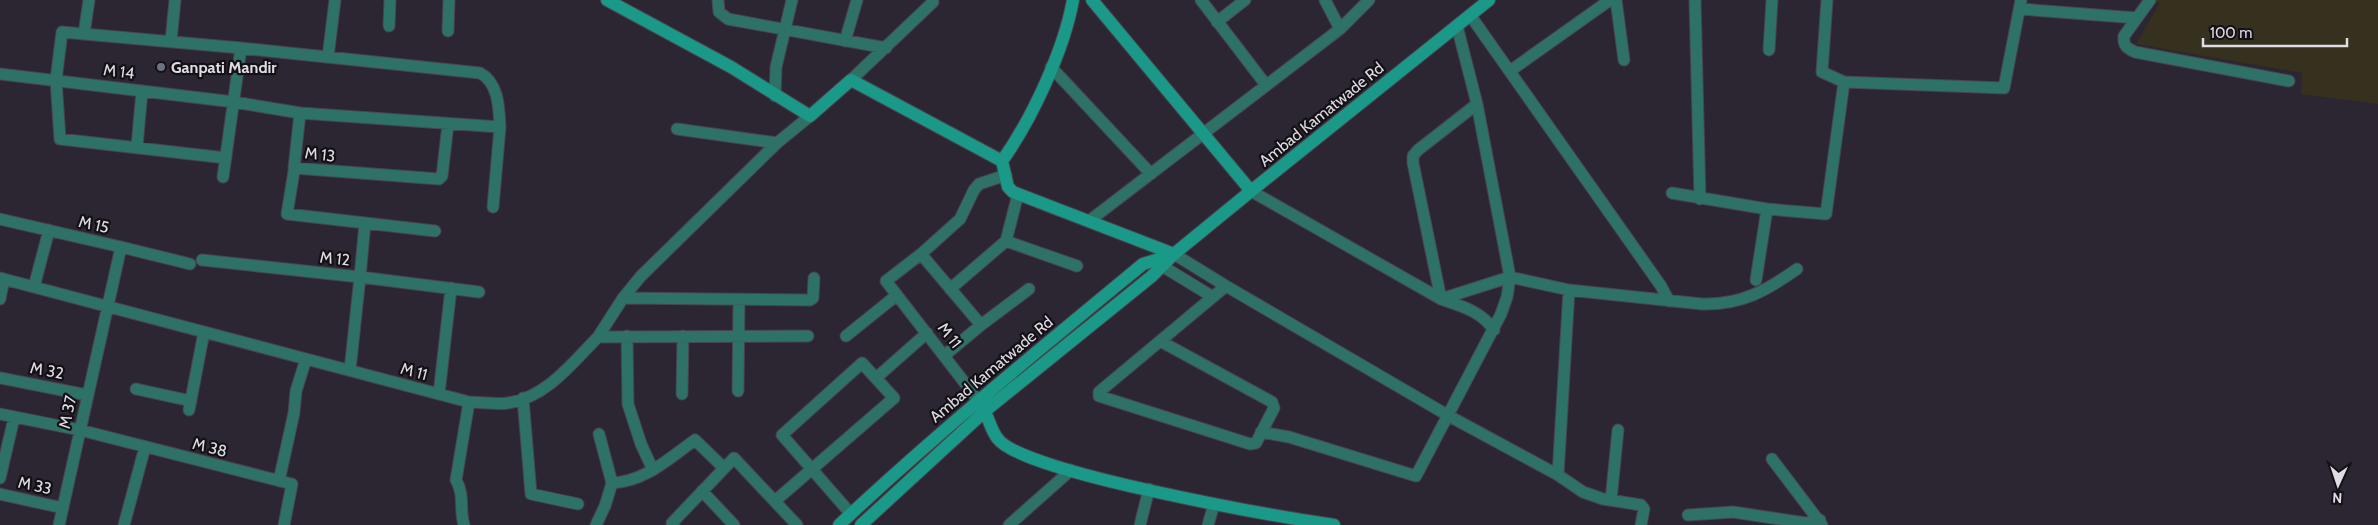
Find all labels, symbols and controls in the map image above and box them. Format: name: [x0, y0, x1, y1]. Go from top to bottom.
scale bar: [2203, 15, 2347, 47]
text: 100 m: [2210, 24, 2252, 42]
place label: Ganpati Mandir: [171, 58, 277, 77]
street label: Ambad Kamatwade Rd: [1255, 58, 1387, 170]
street label: M 14: [102, 60, 136, 83]
marker: Ganpati Mandir: [155, 61, 167, 73]
street label: M 13: [304, 143, 336, 166]
street label: M 15: [77, 212, 111, 237]
street label: M 12: [319, 247, 351, 270]
street label: Ambad Kamatwade Rd: [926, 312, 1057, 426]
street label: M 11: [934, 319, 965, 352]
street label: M 32: [29, 358, 65, 383]
street label: M 11: [398, 359, 429, 384]
street label: M 37: [55, 394, 80, 430]
street label: M 38: [191, 434, 229, 461]
north arrow: [2313, 460, 2363, 510]
street label: M 33: [16, 473, 53, 498]
text: N: [2332, 489, 2343, 507]

